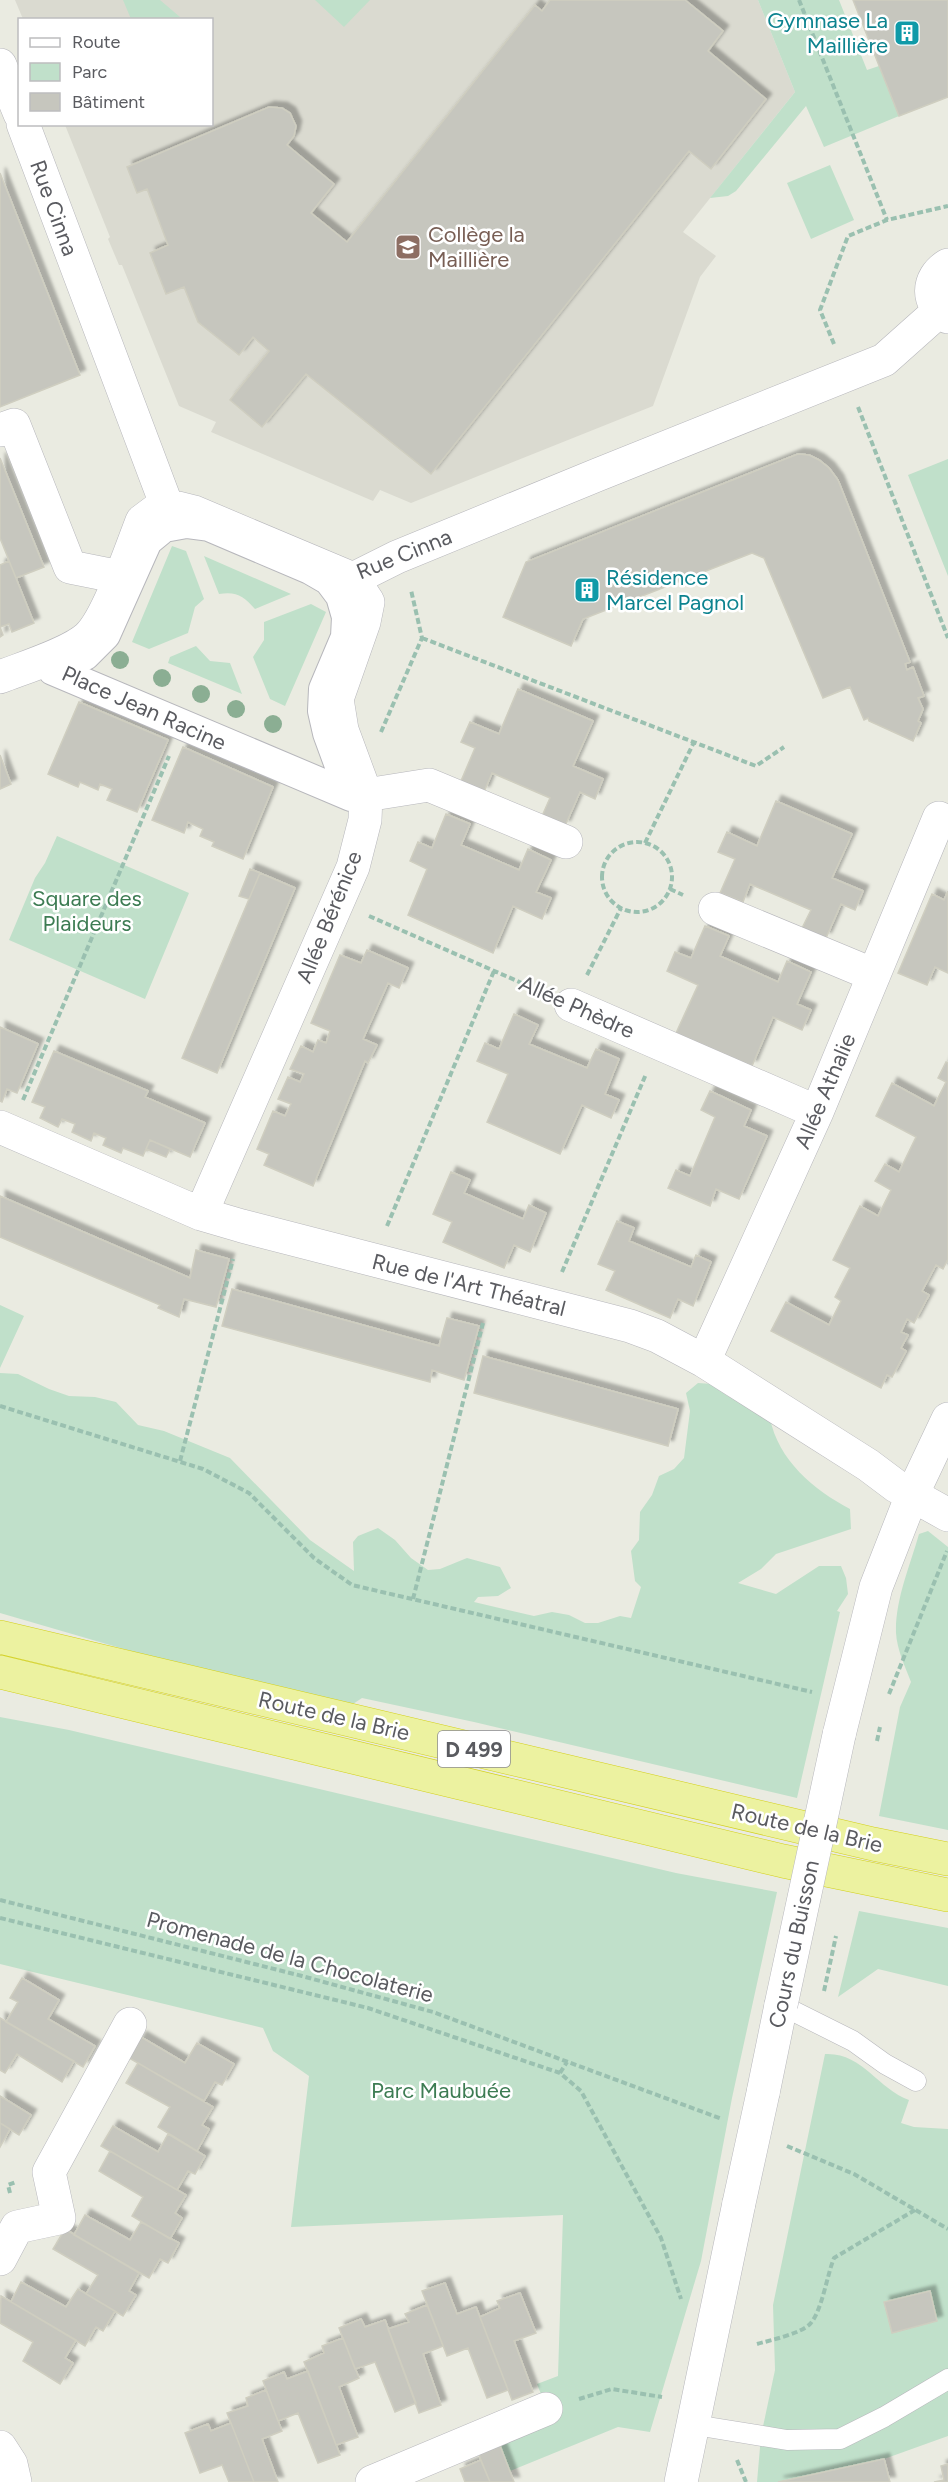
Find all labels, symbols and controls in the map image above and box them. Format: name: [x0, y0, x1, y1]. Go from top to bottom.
place label: Gymnase La Maillière: [767, 7, 888, 59]
legend: [18, 18, 213, 126]
building icon: Gymnase La Maillière: [892, 18, 922, 48]
text: Route: [72, 31, 121, 53]
text: Parc: [72, 61, 108, 83]
text: Bâtiment: [72, 91, 145, 113]
street label: Rue Cinna: [24, 156, 84, 260]
place label: Collège la Maillière: [428, 221, 525, 273]
school or university icon: Collège la Maillière: [393, 232, 423, 262]
street label: Rue Cinna: [352, 523, 456, 585]
place label: Résidence Marcel Pagnol: [606, 564, 744, 616]
building icon: Résidence Marcel Pagnol: [572, 575, 602, 605]
street label: Place Jean Racine: [58, 660, 230, 756]
street label: Allée Bérénice: [290, 847, 368, 987]
park label: Square des Plaideurs: [32, 885, 142, 937]
street label: Allée Phèdre: [515, 970, 639, 1044]
street label: Allée Athalie: [789, 1029, 861, 1153]
street label: Rue de l'Art Théatral: [369, 1248, 569, 1322]
street label: Route de la Brie: [256, 1685, 412, 1747]
road number: D 499: [438, 1731, 510, 1767]
street label: Route de la Brie: [729, 1797, 885, 1859]
street label: Cours du Buisson: [763, 1858, 825, 2030]
street label: Promenade de la Chocolaterie: [144, 1906, 436, 2008]
park label: Parc Maubuée: [371, 2077, 511, 2104]

